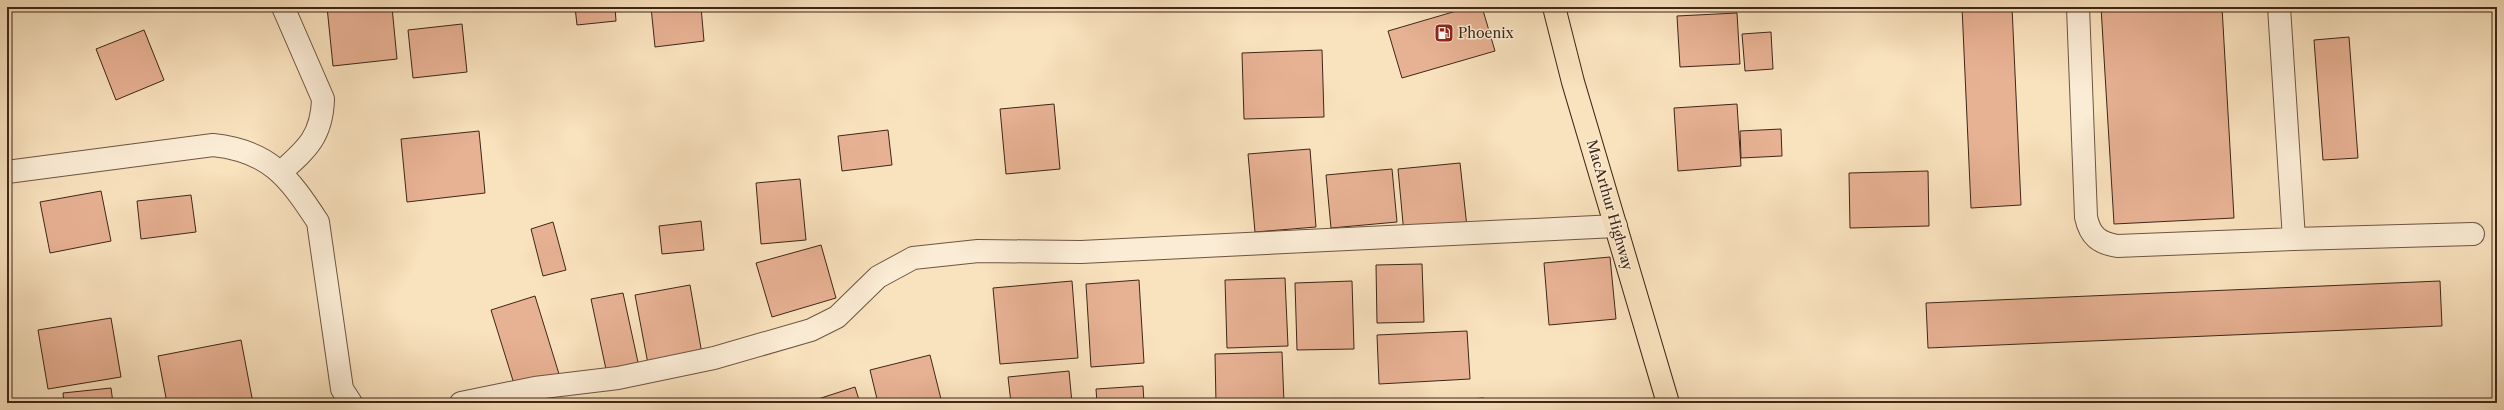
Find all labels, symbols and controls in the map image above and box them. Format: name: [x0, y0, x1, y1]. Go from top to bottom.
fuel station icon: Phoenix: [1433, 22, 1455, 44]
place label: Phoenix: [1458, 24, 1514, 42]
street label: MacArthur Highway: [1583, 138, 1637, 272]

